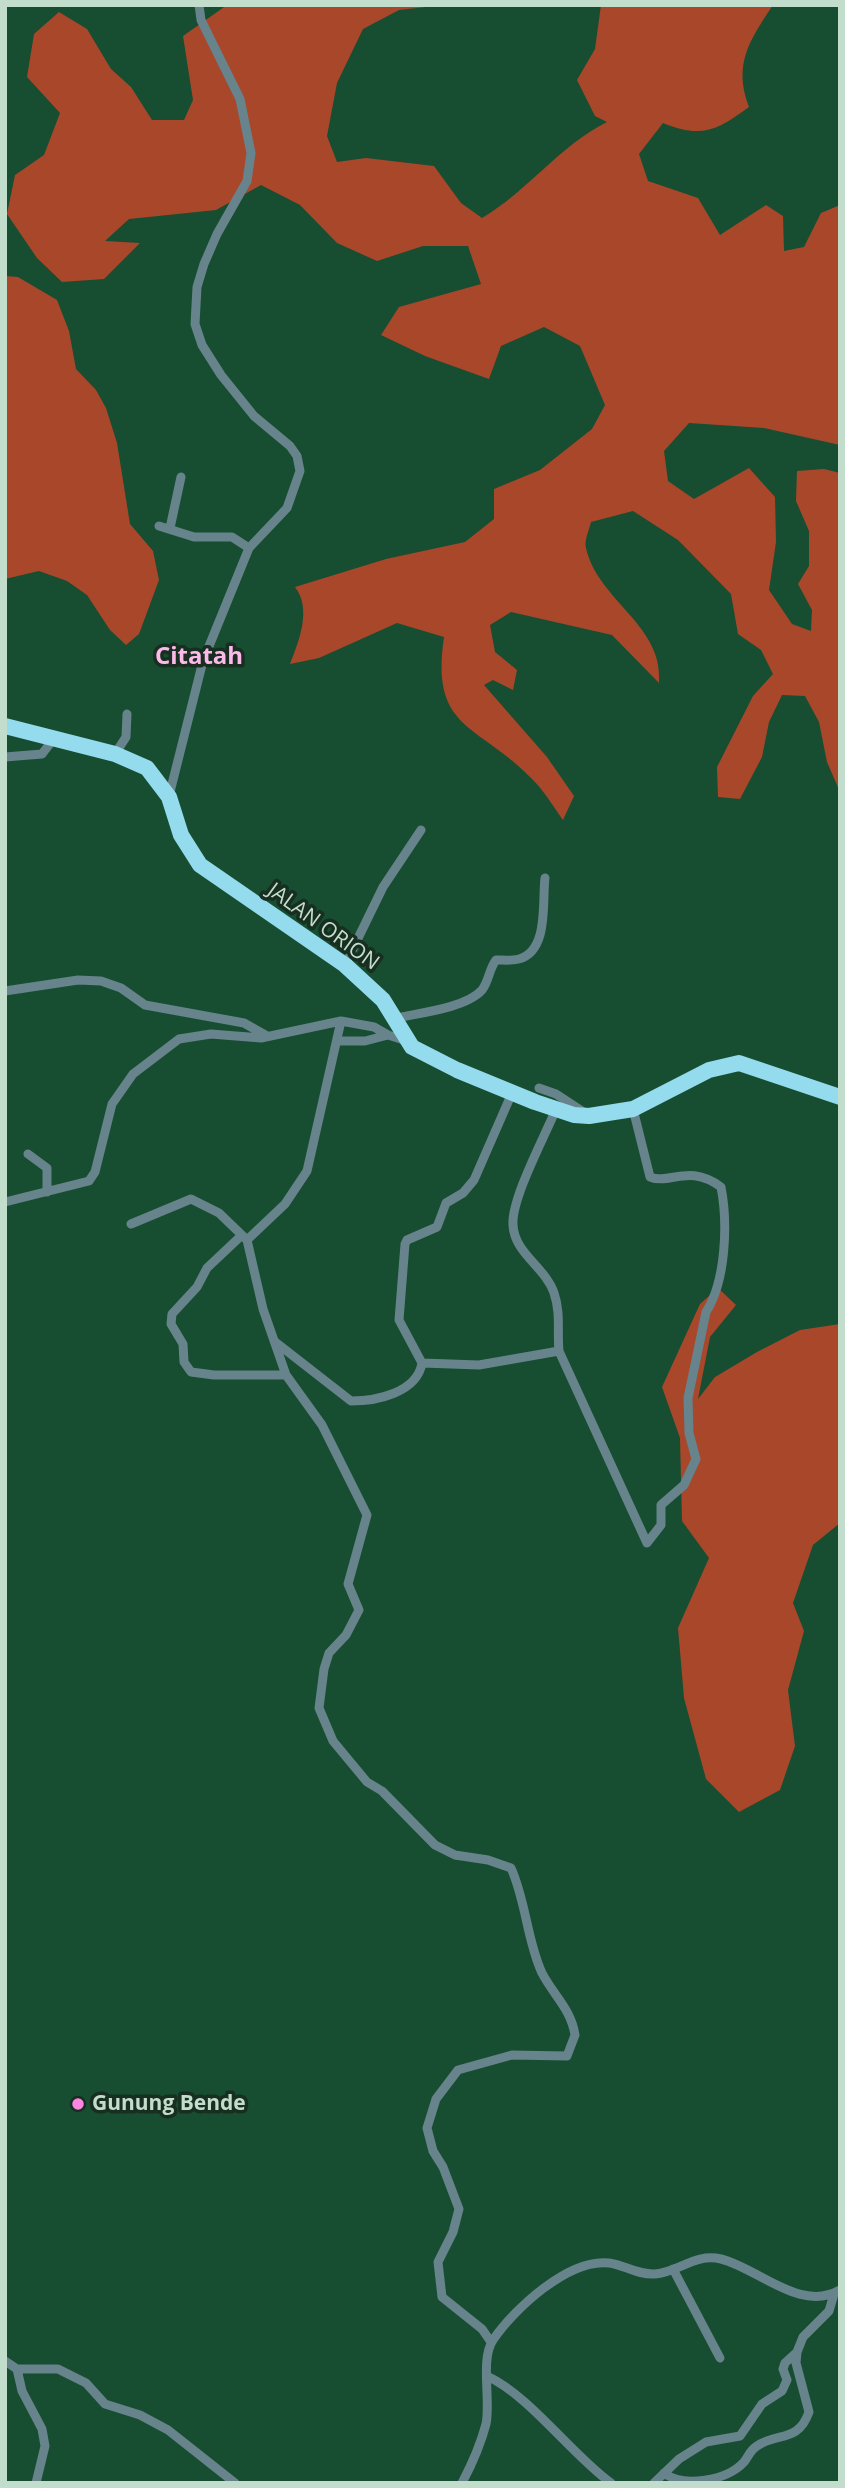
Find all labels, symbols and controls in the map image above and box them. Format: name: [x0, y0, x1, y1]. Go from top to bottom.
district label: Citatah: [155, 643, 243, 671]
street label: JALAN ORION: [262, 878, 384, 976]
place label: Gunung Bende: [92, 2091, 246, 2117]
marker: Gunung Bende: [70, 2096, 86, 2112]

